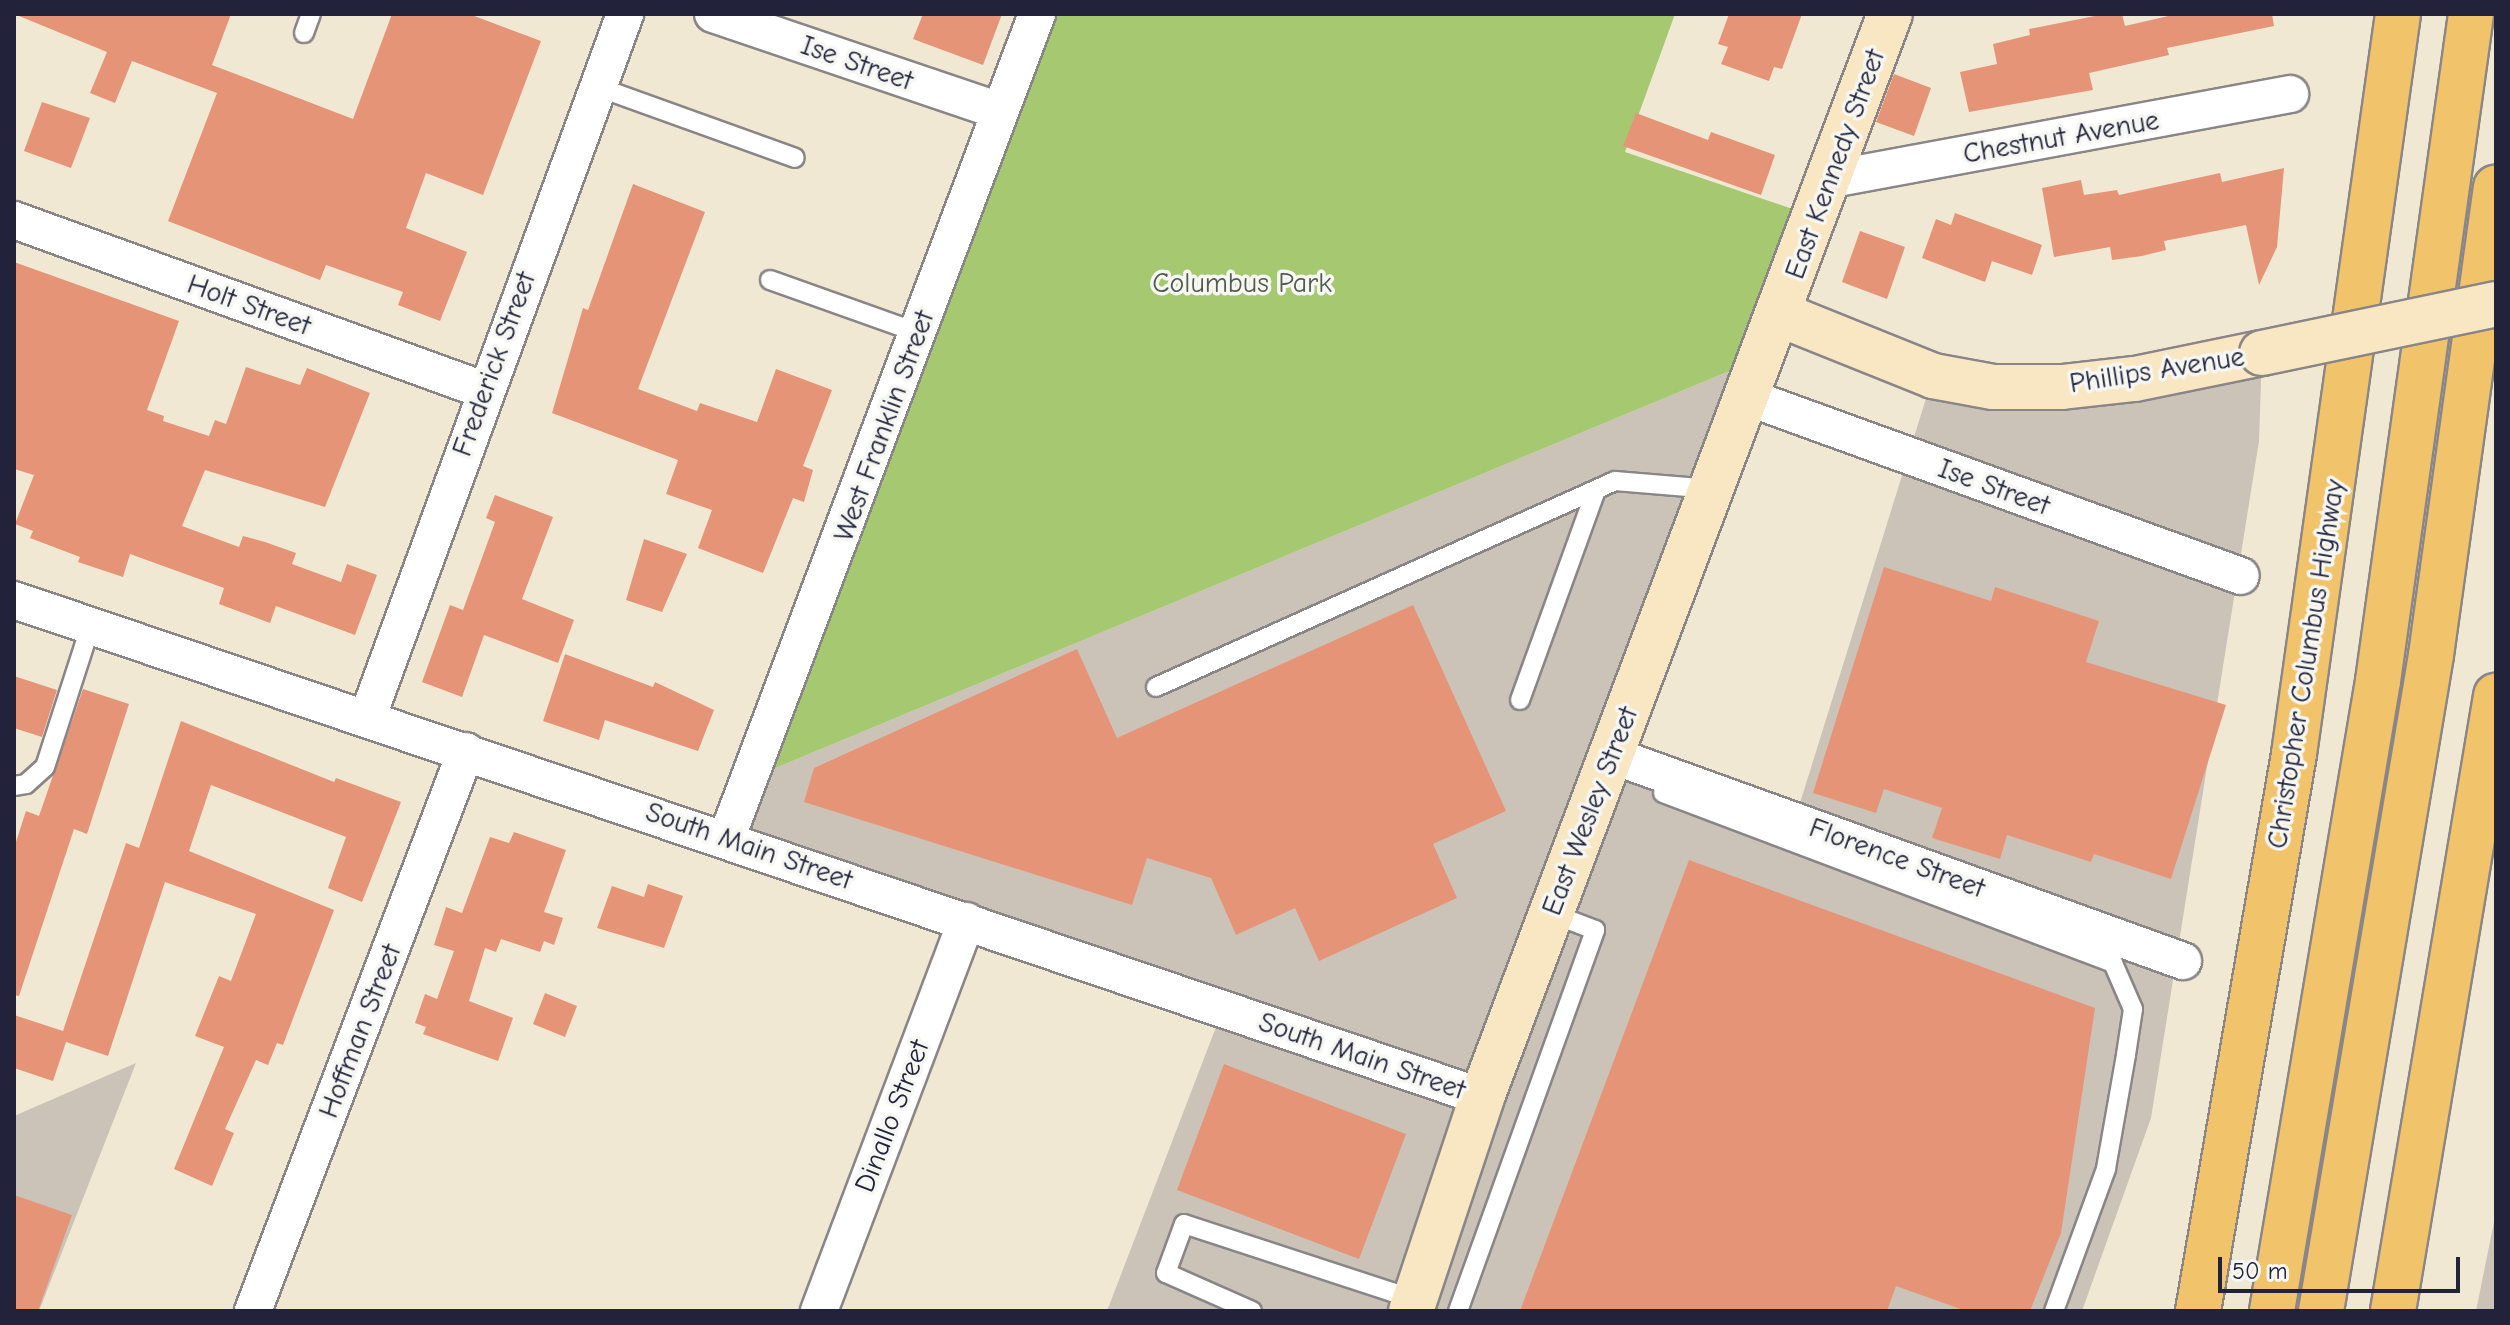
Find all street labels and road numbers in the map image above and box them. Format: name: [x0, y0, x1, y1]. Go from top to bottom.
street label: Ise Street: [797, 28, 917, 98]
street label: East Kennedy Street: [1778, 45, 1892, 283]
street label: Chestnut Avenue: [1960, 103, 2162, 171]
street label: Holt Street: [183, 267, 315, 343]
street label: Frederick Street: [445, 267, 543, 461]
street label: West Franklin Street: [827, 306, 941, 546]
street label: Phillips Avenue: [2067, 340, 2247, 400]
street label: Ise Street: [1934, 451, 2054, 523]
street label: Christopher Columbus Highway: [2260, 477, 2352, 851]
street label: East Wesley Street: [1535, 702, 1645, 920]
street label: South Main Street: [641, 795, 857, 897]
street label: Florence Street: [1805, 811, 1989, 905]
street label: Hoffman Street: [312, 940, 408, 1122]
street label: South Main Street: [1254, 1005, 1470, 1107]
street label: Dinallo Street: [848, 1035, 936, 1197]

